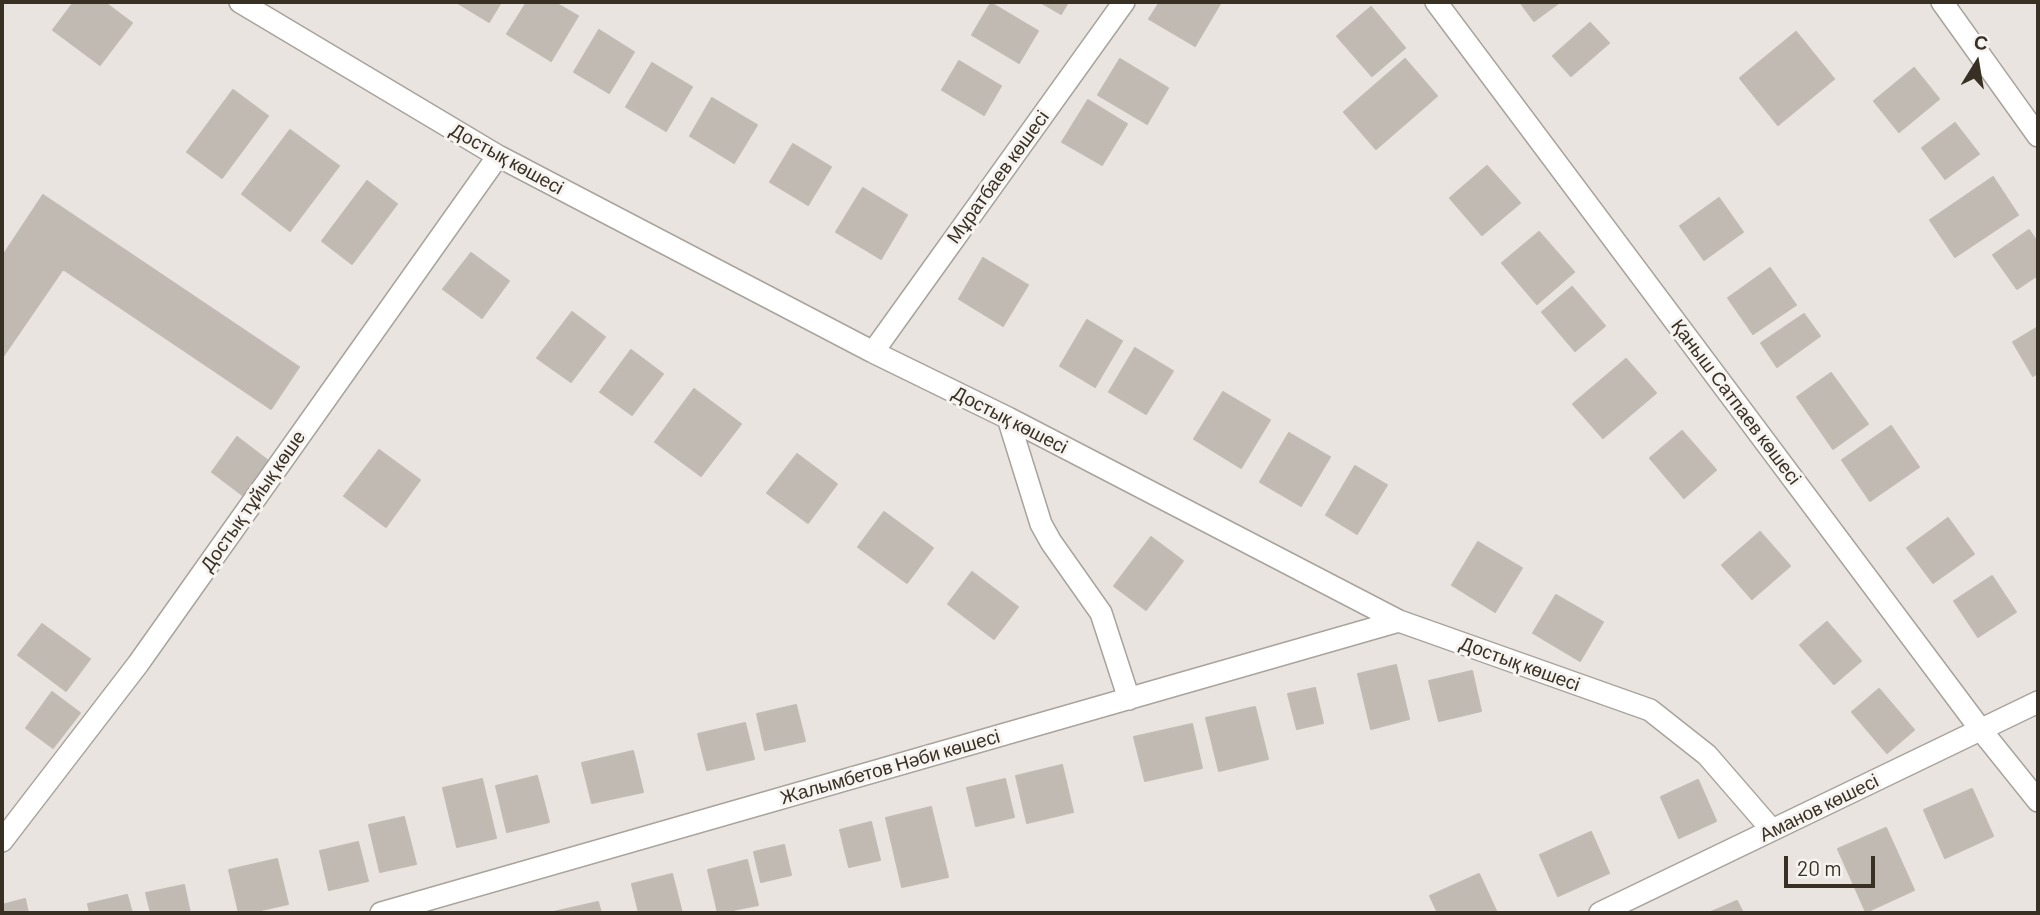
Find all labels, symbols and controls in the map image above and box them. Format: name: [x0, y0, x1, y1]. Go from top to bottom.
north arrow: [1942, 28, 2012, 98]
text: С: [1972, 29, 1990, 54]
street label: Мұратбаев көшесі: [942, 106, 1054, 248]
street label: Достық көшесі: [446, 118, 568, 200]
street label: Қаныш Сатпаев көшесі: [1666, 315, 1806, 489]
street label: Достық көшесі: [949, 381, 1071, 459]
street label: Достық тұйық көше: [196, 426, 310, 576]
street label: Достық көшесі: [1457, 632, 1583, 696]
street label: Жалымбетов Нәби көшесі: [778, 725, 1002, 809]
street label: Аманов көшесі: [1756, 769, 1882, 847]
scale bar: [1788, 842, 1879, 886]
text: 20 m: [1797, 855, 1842, 880]

